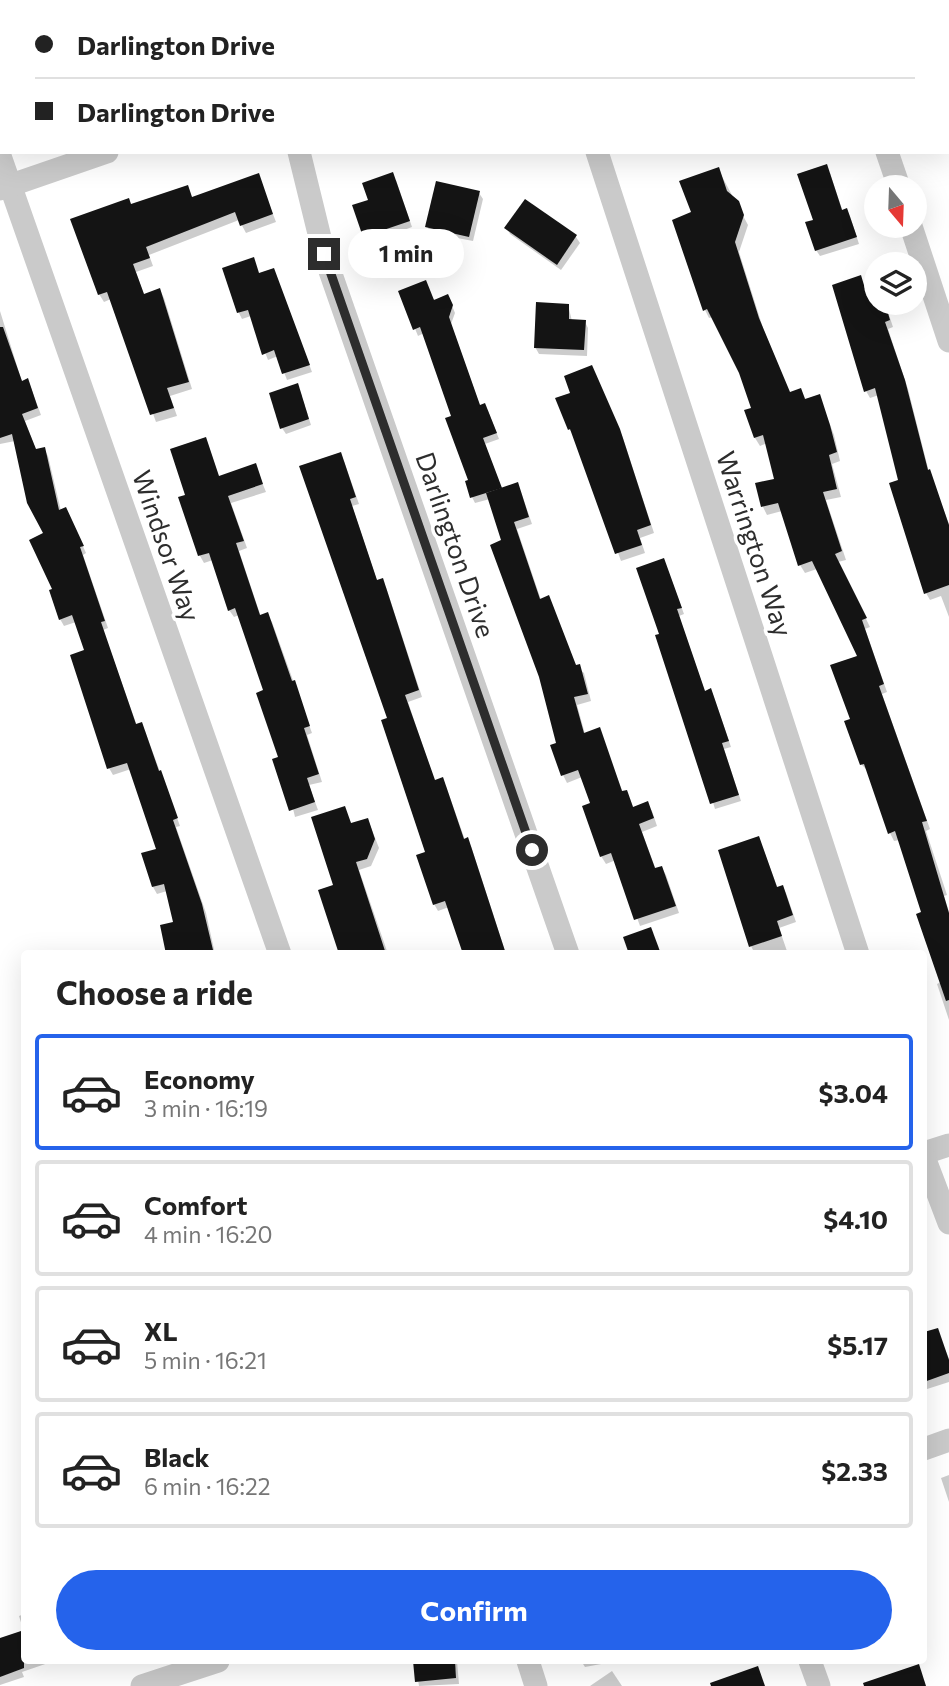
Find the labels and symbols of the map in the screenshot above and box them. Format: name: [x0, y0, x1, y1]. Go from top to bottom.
north arrow: [864, 175, 928, 238]
callout: 1 min: [348, 230, 464, 278]
route end: [308, 238, 340, 270]
street label: Warrington Way: [711, 447, 800, 640]
street label: Darlington Drive: [410, 448, 503, 641]
street label: Windsor Way: [127, 466, 208, 625]
route start: [516, 834, 548, 866]

